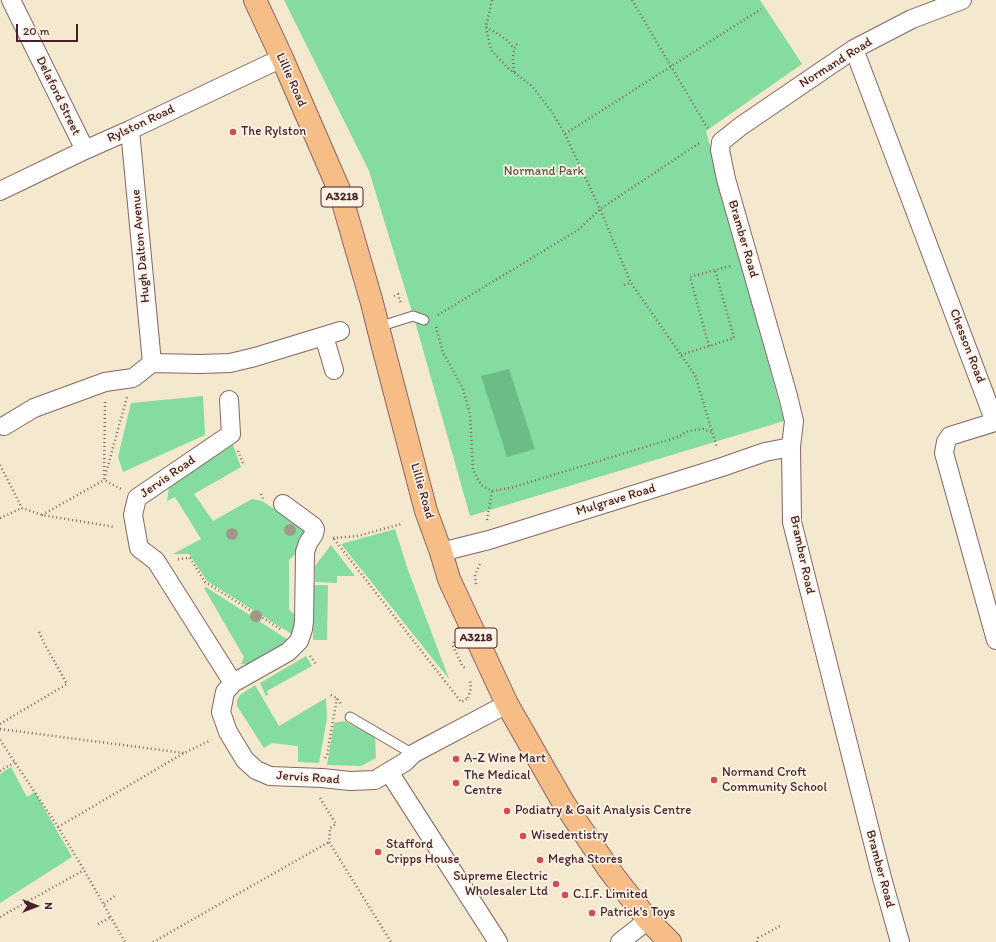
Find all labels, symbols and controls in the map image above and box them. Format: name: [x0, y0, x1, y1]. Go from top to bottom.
scale bar: [18, 16, 80, 42]
text: 20 m: [23, 24, 50, 38]
street label: Normand Road: [797, 34, 875, 92]
street label: Lillie Road: [272, 50, 310, 110]
street label: Delaford Street: [32, 54, 84, 138]
street label: Rylston Road: [105, 102, 177, 146]
place label: The Rylston: [241, 124, 306, 140]
marker: The Rylston: [228, 127, 238, 137]
park label: Normand Park: [504, 164, 584, 180]
road number: A3218: [321, 187, 363, 207]
street label: Hugh Dalton Avenue: [128, 189, 154, 303]
street label: Bramber Road: [724, 198, 762, 280]
street label: Chesson Road: [946, 307, 988, 385]
street label: Jervis Road: [137, 452, 199, 502]
street label: Lillie Road: [407, 461, 437, 521]
street label: Mulgrave Road: [574, 480, 658, 520]
street label: Bramber Road: [786, 514, 818, 596]
road number: A3218: [455, 628, 497, 648]
place label: A-Z Wine Mart: [464, 751, 546, 767]
marker: A-Z Wine Mart: [451, 754, 461, 764]
place label: Normand Croft Community School: [722, 765, 827, 796]
street label: Jervis Road: [276, 768, 340, 788]
place label: The Medical Centre: [464, 768, 531, 799]
marker: Normand Croft Community School: [709, 775, 719, 785]
marker: The Medical Centre: [451, 778, 461, 788]
place label: Podiatry & Gait Analysis Centre: [515, 803, 691, 819]
marker: Podiatry & Gait Analysis Centre: [502, 806, 512, 816]
place label: Wisedentistry: [531, 828, 608, 844]
street label: Bramber Road: [862, 828, 898, 910]
marker: Wisedentistry: [518, 831, 528, 841]
place label: Stafford Cripps House: [386, 837, 460, 868]
marker: Stafford Cripps House: [373, 847, 383, 857]
place label: Megha Stores: [548, 852, 623, 868]
marker: Megha Stores: [535, 855, 545, 865]
place label: Supreme Electric Wholesaler Ltd: [453, 869, 548, 900]
marker: Supreme Electric Wholesaler Ltd: [551, 879, 561, 889]
north arrow: [16, 886, 56, 926]
place label: C.I.F. Limited: [573, 887, 648, 903]
marker: C.I.F. Limited: [560, 890, 570, 900]
text: N: [42, 902, 55, 910]
place label: Patrick's Toys: [600, 905, 675, 921]
marker: Patrick's Toys: [587, 908, 597, 918]

